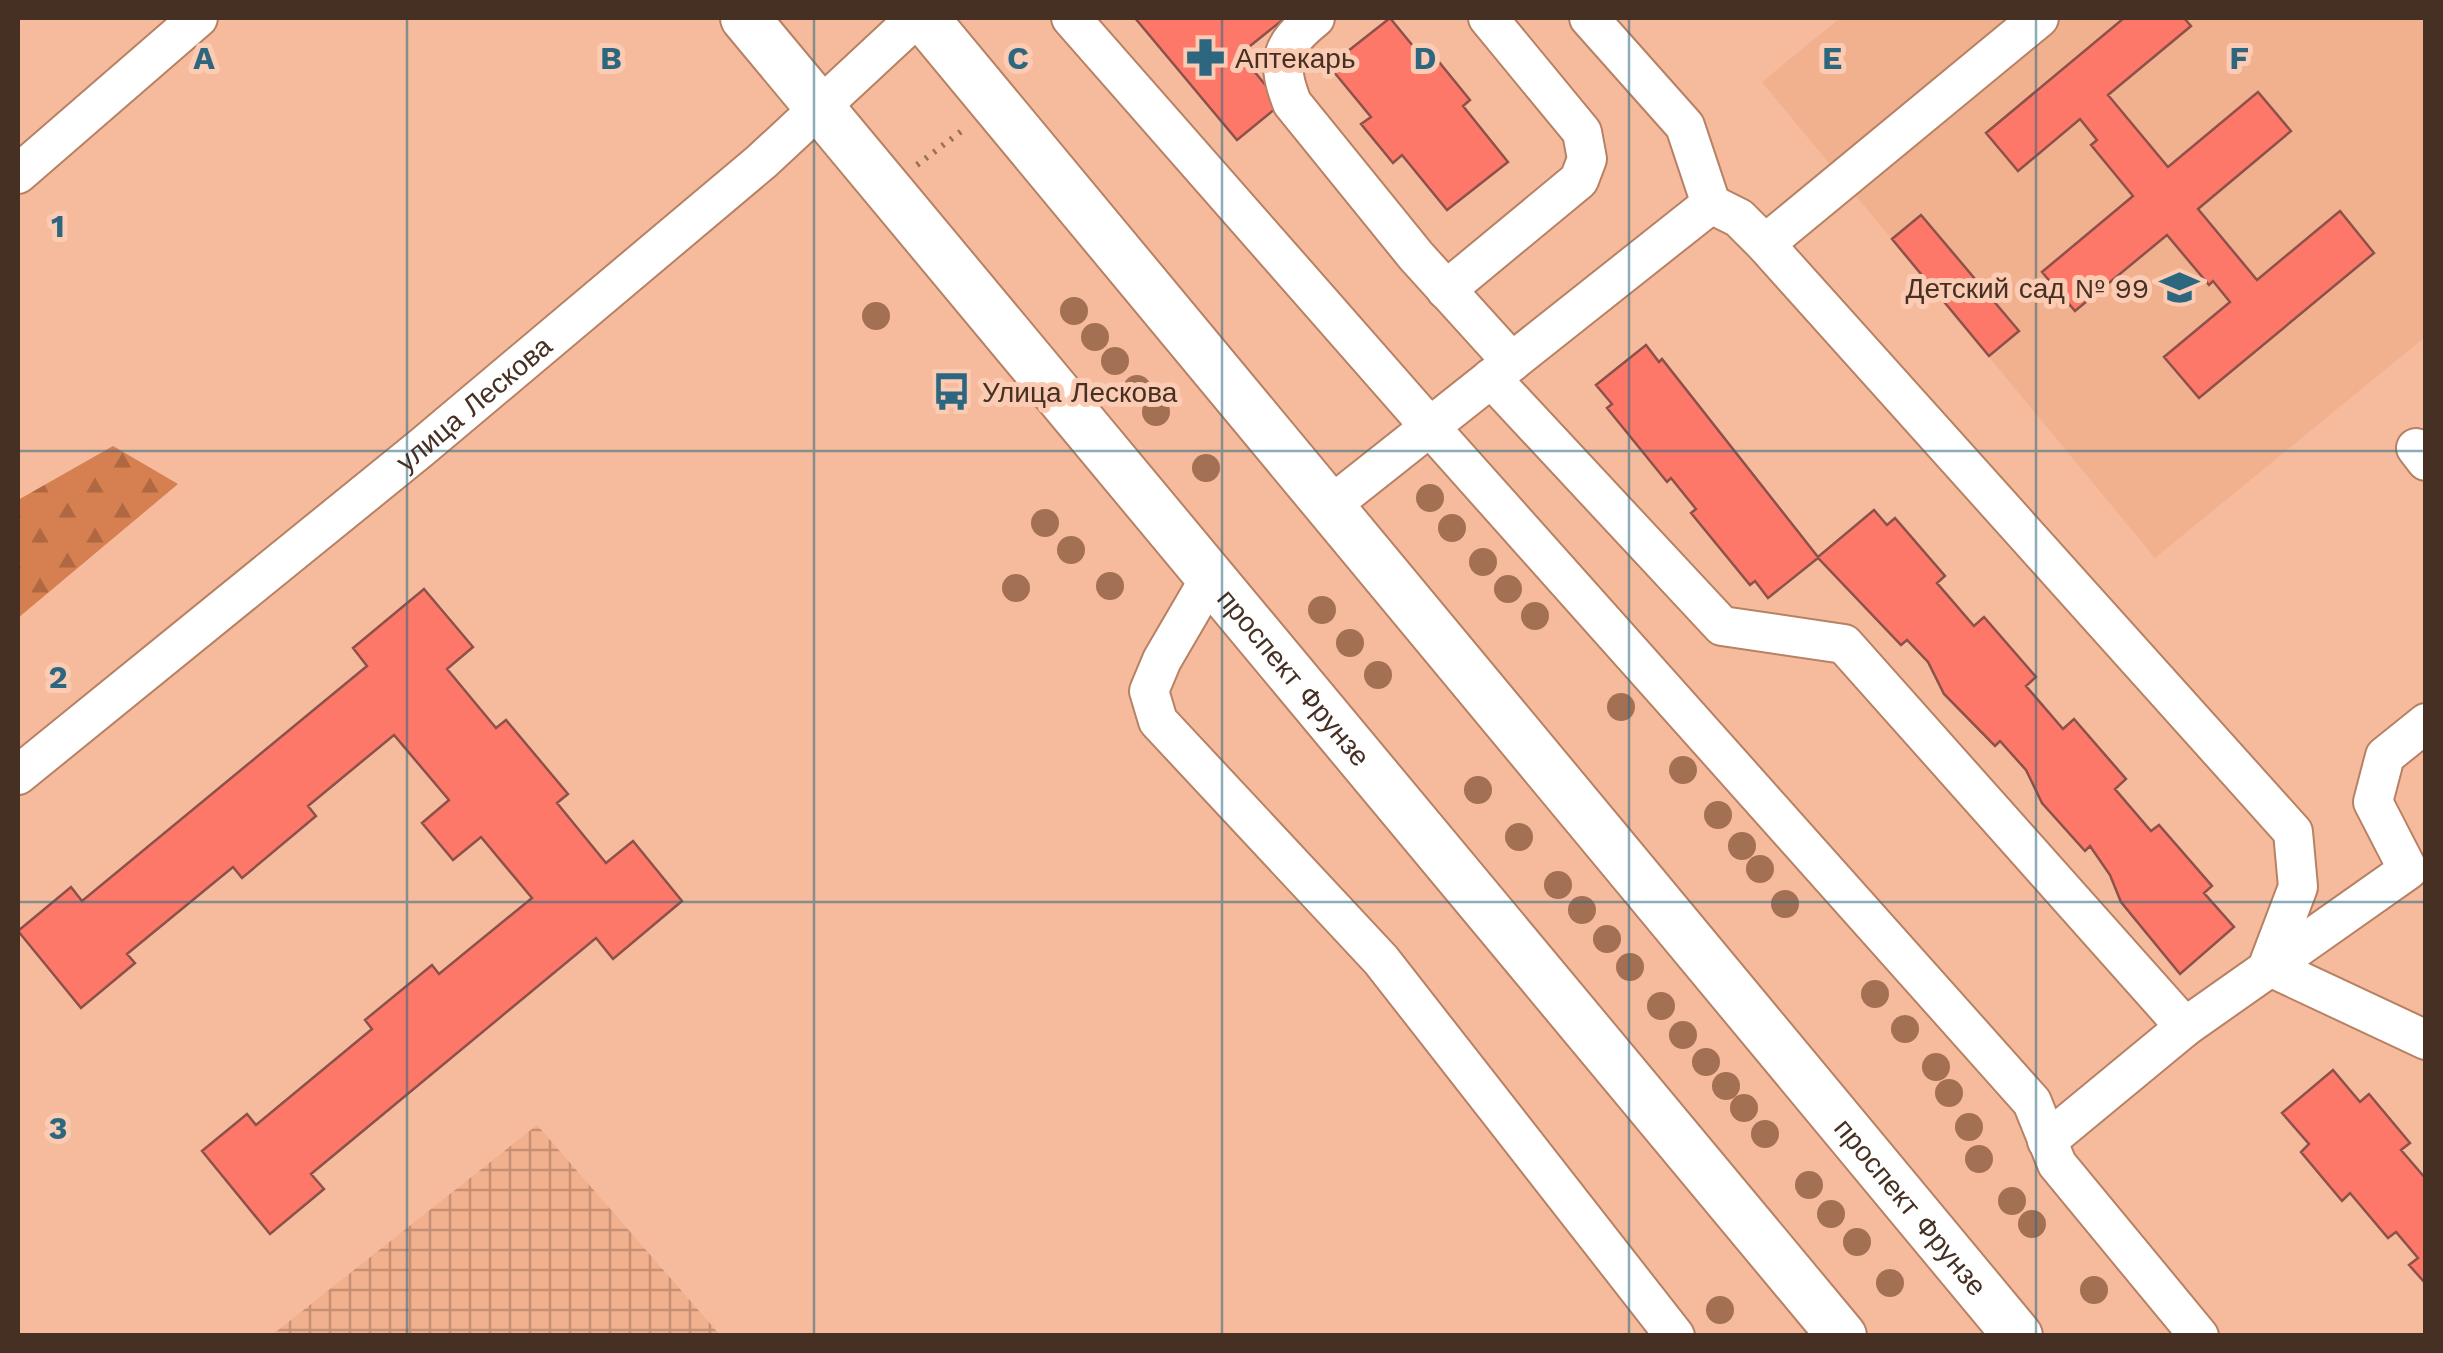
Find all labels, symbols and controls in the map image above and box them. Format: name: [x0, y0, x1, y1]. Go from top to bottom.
pharmacy icon: Аптекарь: [1184, 37, 1226, 79]
text: A: [193, 39, 215, 77]
text: B: [600, 39, 622, 77]
text: C: [1007, 39, 1029, 77]
text: D: [1414, 39, 1436, 77]
text: E: [1822, 39, 1842, 77]
text: F: [2229, 39, 2249, 77]
place label: Аптекарь: [1235, 42, 1356, 75]
text: 1: [51, 207, 65, 245]
school or university icon: Детский сад № 99: [2158, 267, 2200, 309]
place label: Детский сад № 99: [1906, 272, 2149, 305]
street label: улица Лескова: [390, 329, 559, 478]
bus stop icon: Улица Лескова: [931, 371, 973, 413]
place label: Улица Лескова: [982, 376, 1178, 409]
street label: проспект Фрунзе: [1210, 583, 1377, 773]
text: 2: [48, 658, 68, 696]
text: 3: [49, 1109, 67, 1147]
street label: проспект Фрунзе: [1827, 1112, 1993, 1302]

